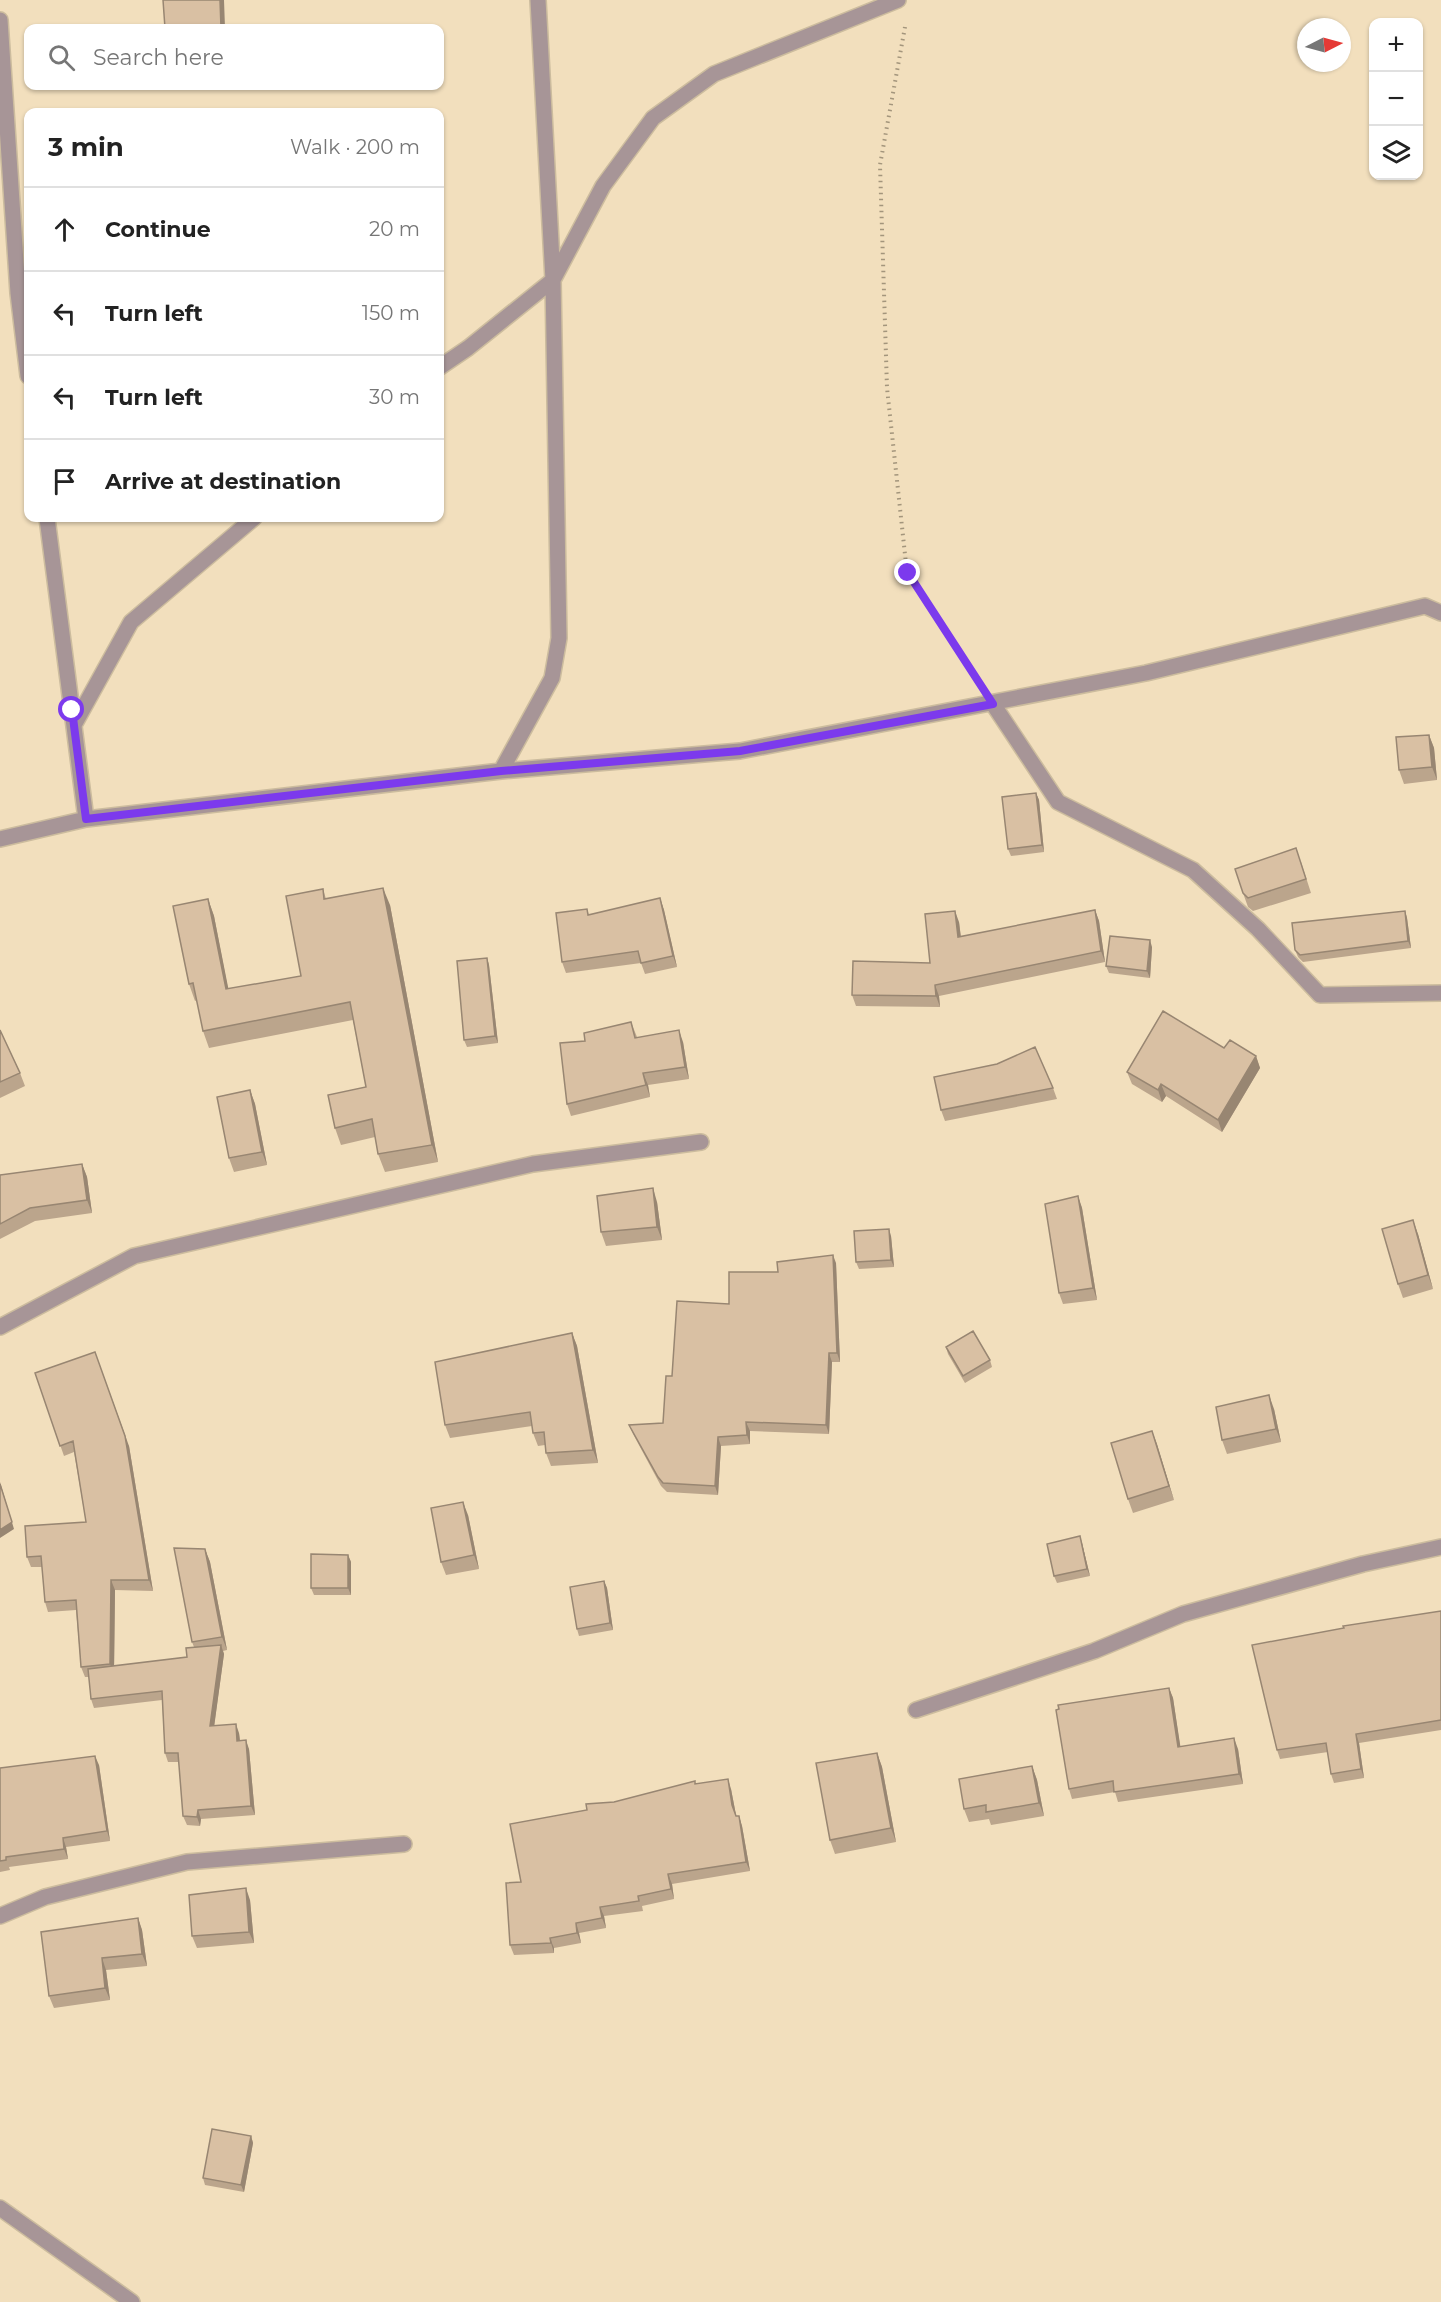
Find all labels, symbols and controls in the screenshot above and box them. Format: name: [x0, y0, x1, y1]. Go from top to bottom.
north arrow: [1297, 18, 1351, 72]
map controls: [1369, 18, 1423, 180]
button: +: [1369, 18, 1423, 72]
search box: [24, 24, 444, 90]
icon: search: [45, 41, 78, 74]
text: Search here: [93, 44, 224, 71]
button: −: [1369, 72, 1423, 126]
button: layers: [1369, 126, 1423, 180]
text: 3 min: [48, 131, 124, 163]
text: Walk · 200 m: [290, 135, 420, 159]
icon: ahead: [48, 213, 81, 246]
text: Continue: [105, 216, 211, 243]
text: 20 m: [369, 217, 420, 241]
icon: left: [48, 297, 81, 330]
text: Turn left: [105, 300, 203, 327]
text: 150 m: [362, 301, 420, 325]
icon: left: [48, 381, 81, 414]
text: Turn left: [105, 384, 203, 411]
text: 30 m: [369, 385, 420, 409]
icon: arrive: [48, 465, 81, 498]
text: Arrive at destination: [105, 468, 341, 495]
route end: [894, 559, 920, 585]
route start: [58, 696, 84, 722]

